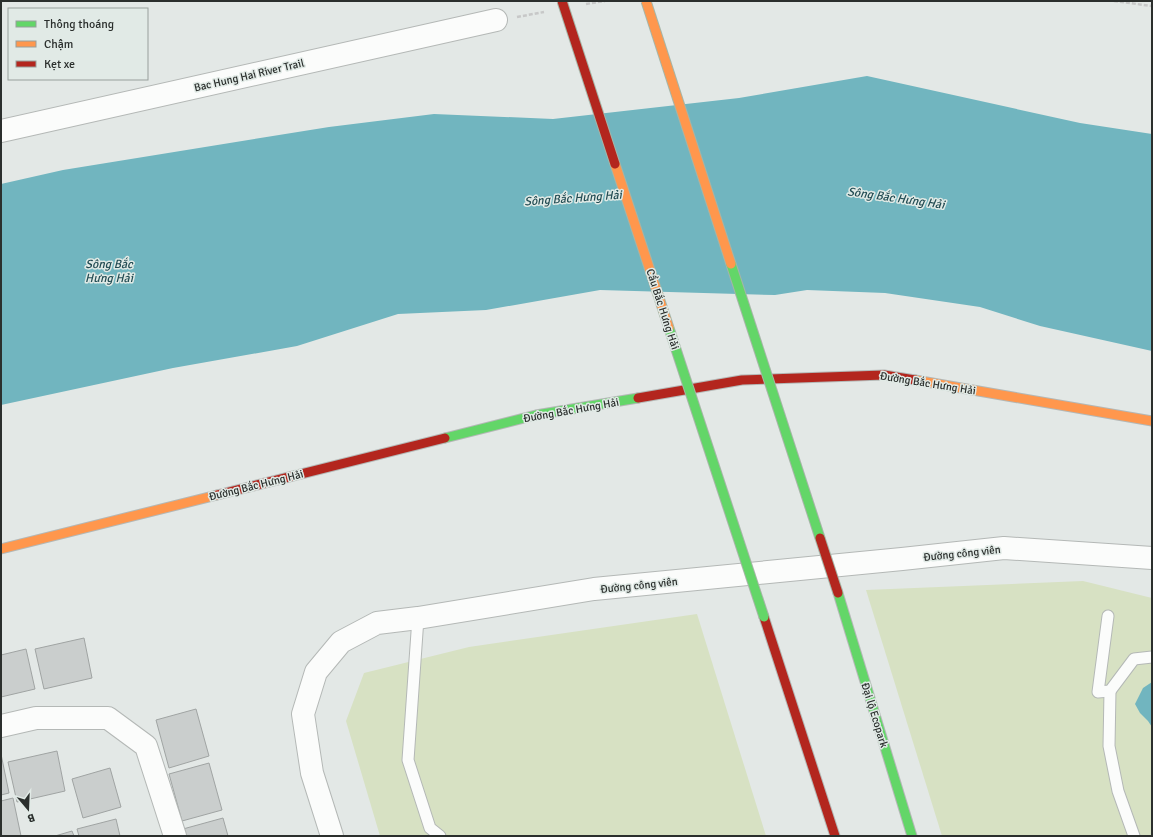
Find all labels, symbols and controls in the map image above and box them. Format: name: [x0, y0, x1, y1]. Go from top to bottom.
legend: [8, 8, 148, 80]
text: Thông thoáng: [44, 17, 114, 32]
text: Chậm: [44, 37, 73, 52]
street label: Bac Hung Hai River Trail: [193, 56, 306, 95]
text: Kẹt xe: [44, 57, 75, 72]
water label: Sông Bắc Hưng Hải: [846, 184, 947, 213]
water label: Sông Bắc Hưng Hải: [524, 187, 624, 209]
water label: Sông Bắc Hưng Hải: [85, 257, 135, 286]
street label: Cầu Bắc Hưng Hải: [643, 267, 683, 351]
street label: Đường Bắc Hưng Hải: [879, 369, 977, 397]
street label: Đường Bắc Hưng Hải: [522, 395, 620, 425]
street label: Đường Bắc Hưng Hải: [207, 466, 305, 504]
street label: Đường công viên: [923, 543, 1001, 564]
street label: Đường công viên: [600, 575, 678, 596]
street label: Đại lộ Ecopark: [858, 681, 891, 750]
north arrow: [8, 789, 48, 829]
text: B: [26, 811, 36, 825]

